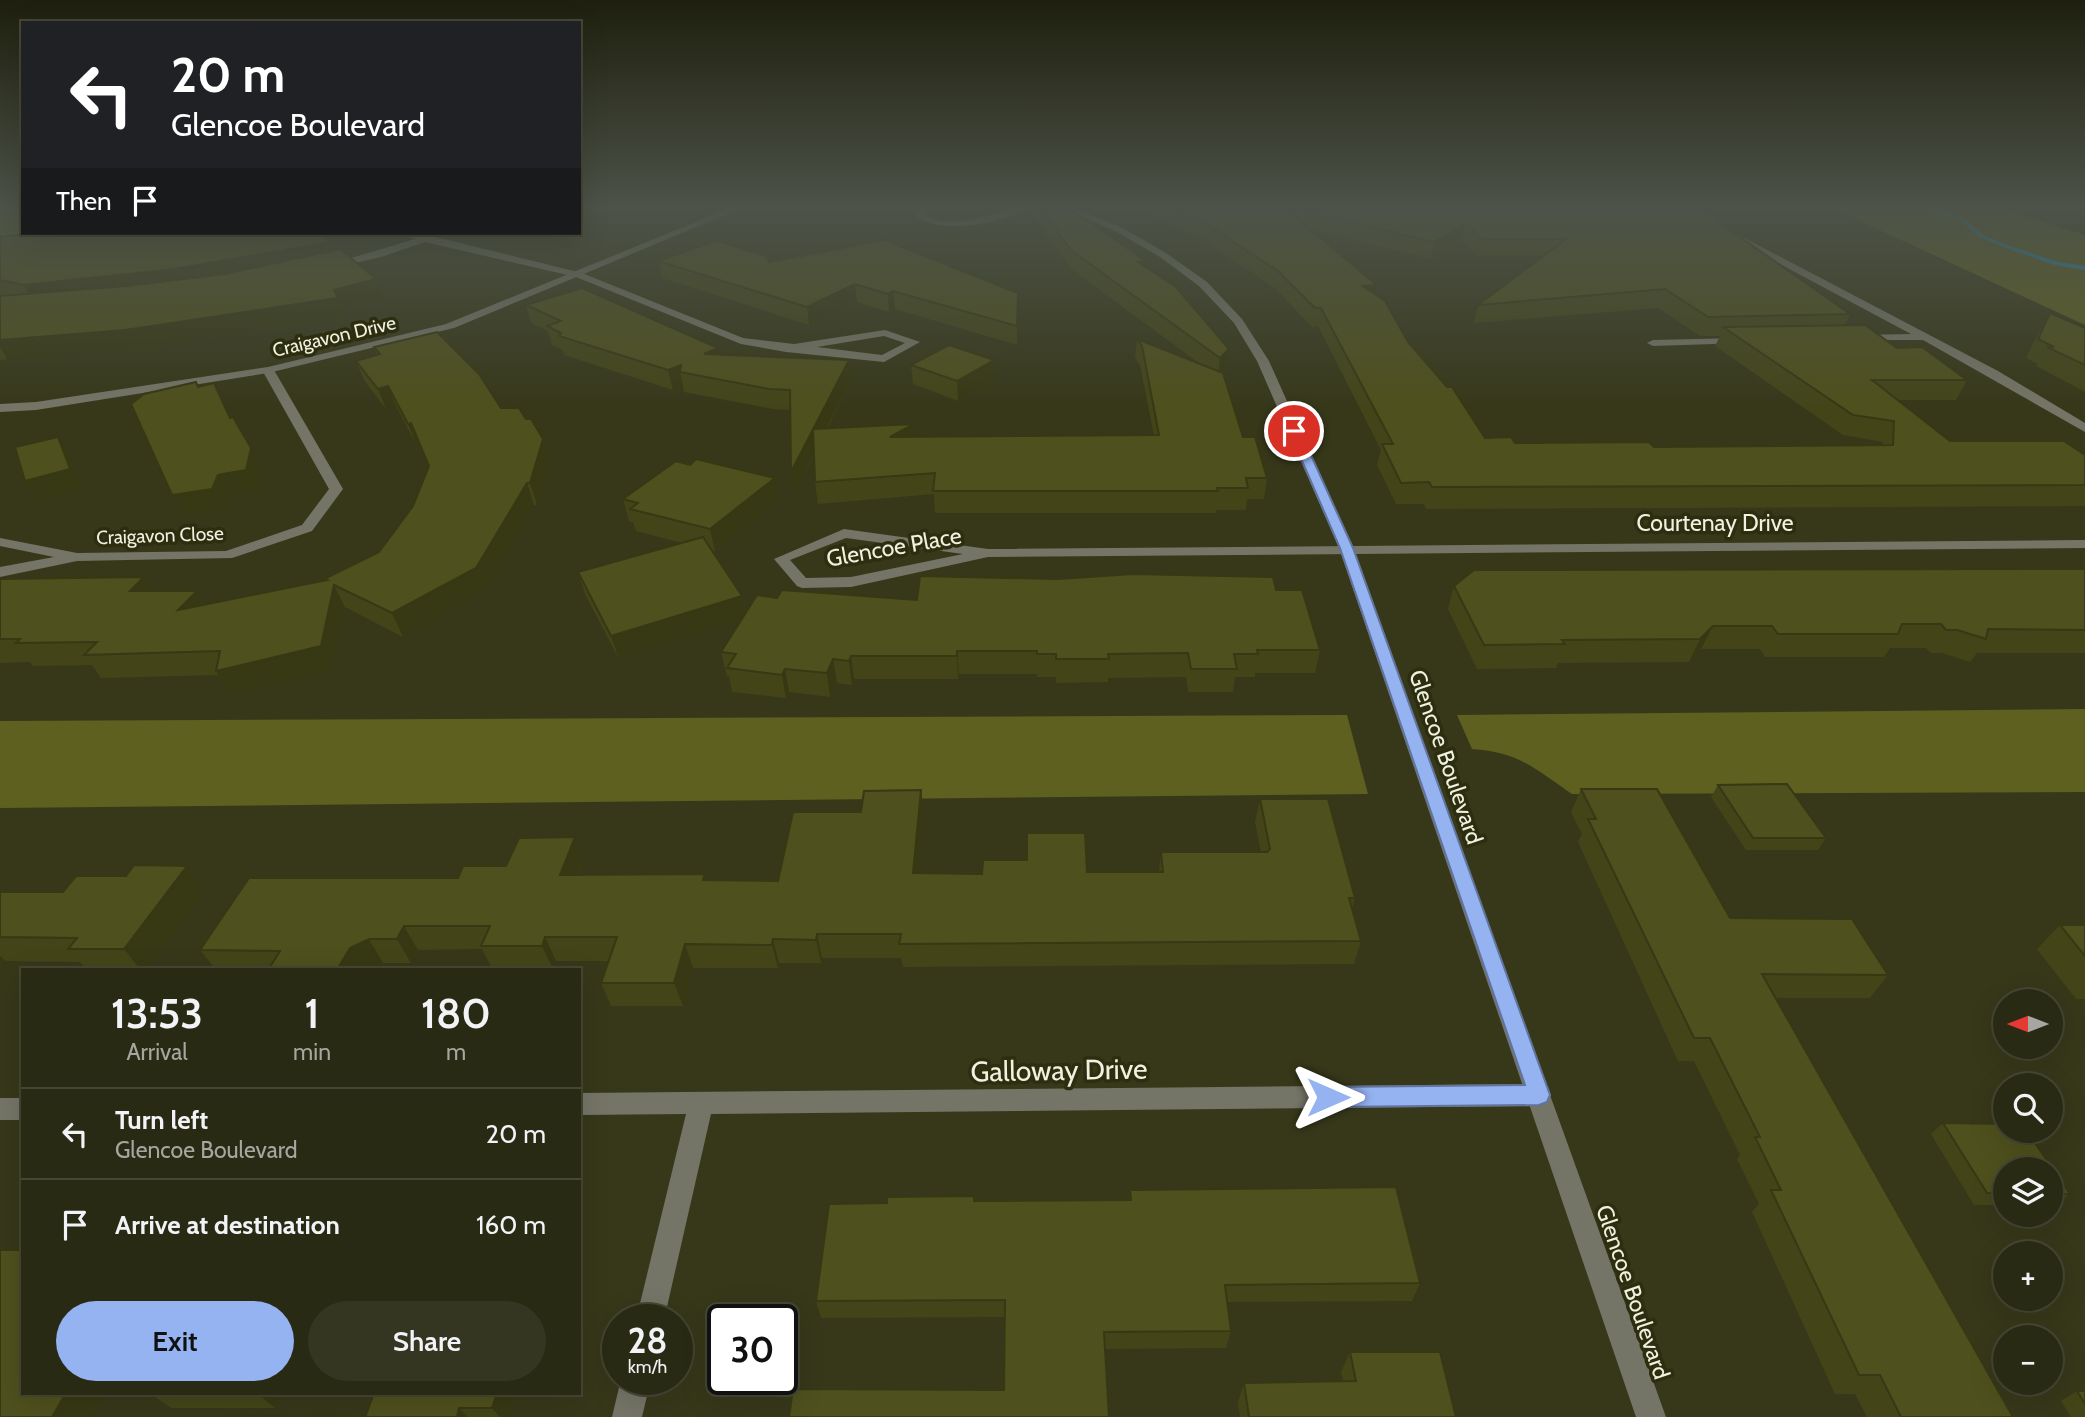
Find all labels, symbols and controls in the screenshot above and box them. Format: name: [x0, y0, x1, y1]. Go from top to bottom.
text: 20 m: [171, 45, 285, 104]
icon: left: [56, 49, 147, 140]
text: Glencoe Boulevard: [171, 105, 425, 144]
icon: arrive: [126, 182, 164, 220]
text: Then: [56, 185, 112, 217]
street label: Craigavon Drive: [270, 311, 398, 362]
pin: [1264, 401, 1324, 461]
icon: arrive: [1275, 412, 1313, 450]
street label: Courtenay Drive: [1636, 509, 1794, 537]
street label: Glencoe Place: [824, 521, 964, 573]
street label: Craigavon Close: [96, 522, 224, 549]
street label: Glencoe Boulevard: [1403, 666, 1489, 848]
text: 13:53: [111, 987, 203, 1039]
text: 1: [305, 987, 319, 1039]
text: 180: [421, 987, 491, 1039]
north arrow: [1993, 989, 2063, 1059]
map controls: [1993, 989, 2063, 1395]
text: Arrival: [126, 1038, 188, 1066]
text: min: [293, 1038, 331, 1066]
text: m: [446, 1038, 466, 1066]
street label: Galloway Drive: [970, 1051, 1148, 1089]
position arrow: [1291, 1060, 1365, 1134]
button: search: [1993, 1073, 2063, 1143]
text: Turn left: [115, 1104, 208, 1136]
icon: left: [56, 1115, 94, 1153]
text: 20 m: [486, 1118, 546, 1150]
text: Glencoe Boulevard: [115, 1136, 298, 1164]
button: layers: [1993, 1157, 2063, 1227]
street label: Glencoe Boulevard: [1590, 1201, 1676, 1383]
icon: arrive: [56, 1206, 94, 1244]
text: Arrive at destination: [115, 1209, 340, 1241]
text: 160 m: [476, 1209, 546, 1241]
button: +: [1993, 1241, 2063, 1311]
button: Exit: [56, 1301, 294, 1381]
button: Share: [308, 1301, 546, 1381]
speed limit sign: 30: [707, 1304, 798, 1395]
text: 28: [628, 1319, 667, 1362]
button: −: [1993, 1325, 2063, 1395]
text: km/h: [628, 1356, 667, 1378]

